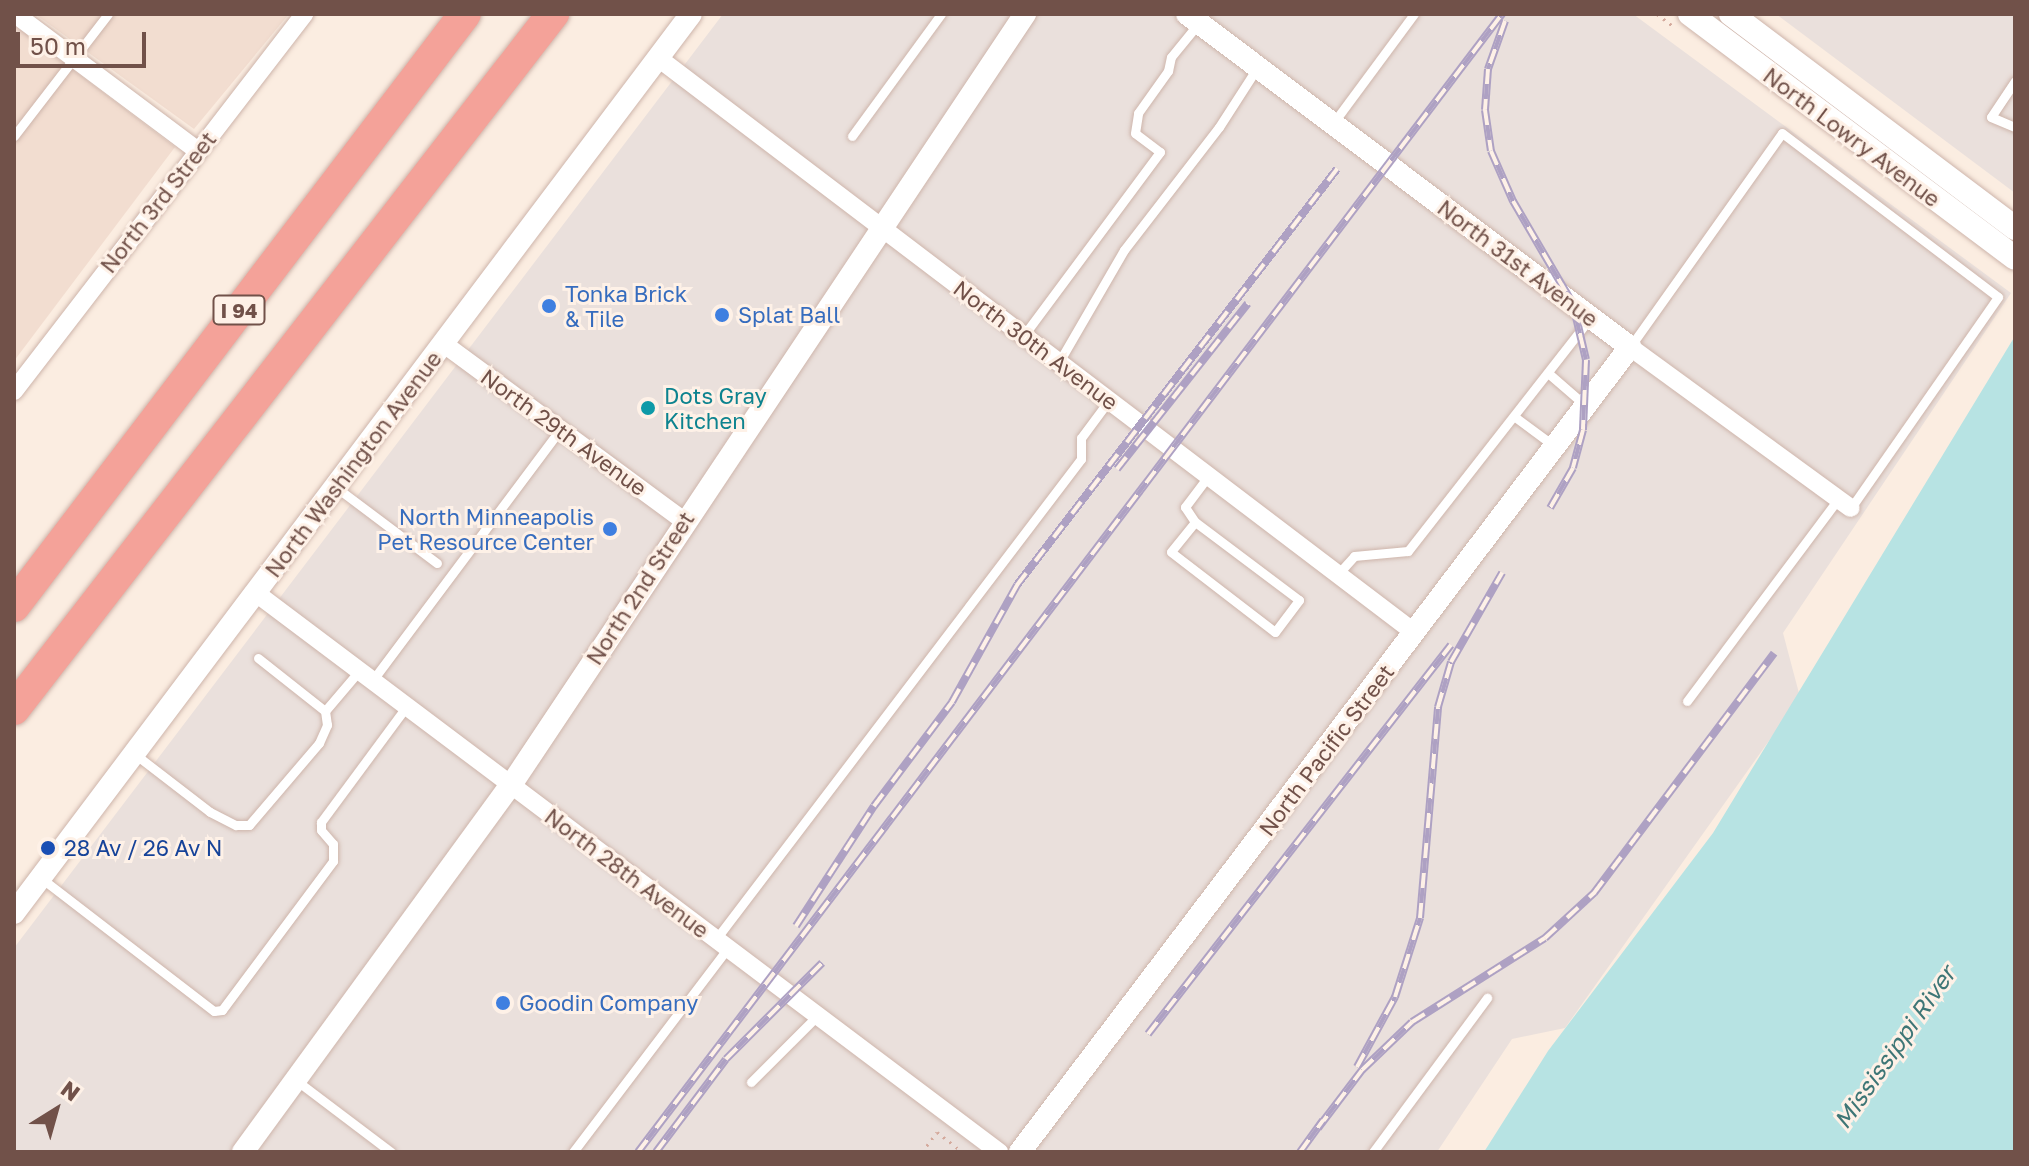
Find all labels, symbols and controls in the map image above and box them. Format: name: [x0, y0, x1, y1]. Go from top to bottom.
scale bar: [20, 16, 150, 66]
text: 50 m: [30, 31, 86, 60]
street label: North Lowry Avenue: [1758, 62, 1946, 212]
street label: North 3rd Street: [95, 126, 221, 278]
street label: North 31st Avenue: [1433, 194, 1603, 332]
street label: North 30th Avenue: [949, 275, 1123, 415]
place label: Tonka Brick & Tile: [565, 280, 687, 332]
road number: I 94: [211, 294, 267, 326]
marker: Tonka Brick & Tile: [540, 297, 558, 315]
place label: Splat Ball: [738, 302, 840, 328]
marker: Splat Ball: [713, 306, 731, 324]
street label: North Washington Avenue: [259, 346, 447, 582]
street label: North 29th Avenue: [476, 363, 652, 501]
place label: Dots Gray Kitchen: [664, 382, 767, 434]
marker: Dots Gray Kitchen: [639, 399, 657, 417]
place label: North Minneapolis Pet Resource Center: [377, 503, 594, 554]
street label: North 2nd Street: [581, 507, 699, 669]
marker: North Minneapolis Pet Resource Center: [601, 520, 619, 538]
street label: North Pacific Street: [1253, 659, 1399, 841]
street label: North 28th Avenue: [540, 803, 714, 943]
place label: 28 Av / 26 Av N: [64, 835, 223, 861]
marker: 28 Av / 26 Av N: [39, 839, 57, 857]
water label: Mississippi River: [1827, 960, 1961, 1134]
place label: Goodin Company: [519, 990, 698, 1016]
marker: Goodin Company: [494, 994, 512, 1012]
north arrow: [16, 1070, 96, 1150]
text: N: [56, 1075, 86, 1106]

